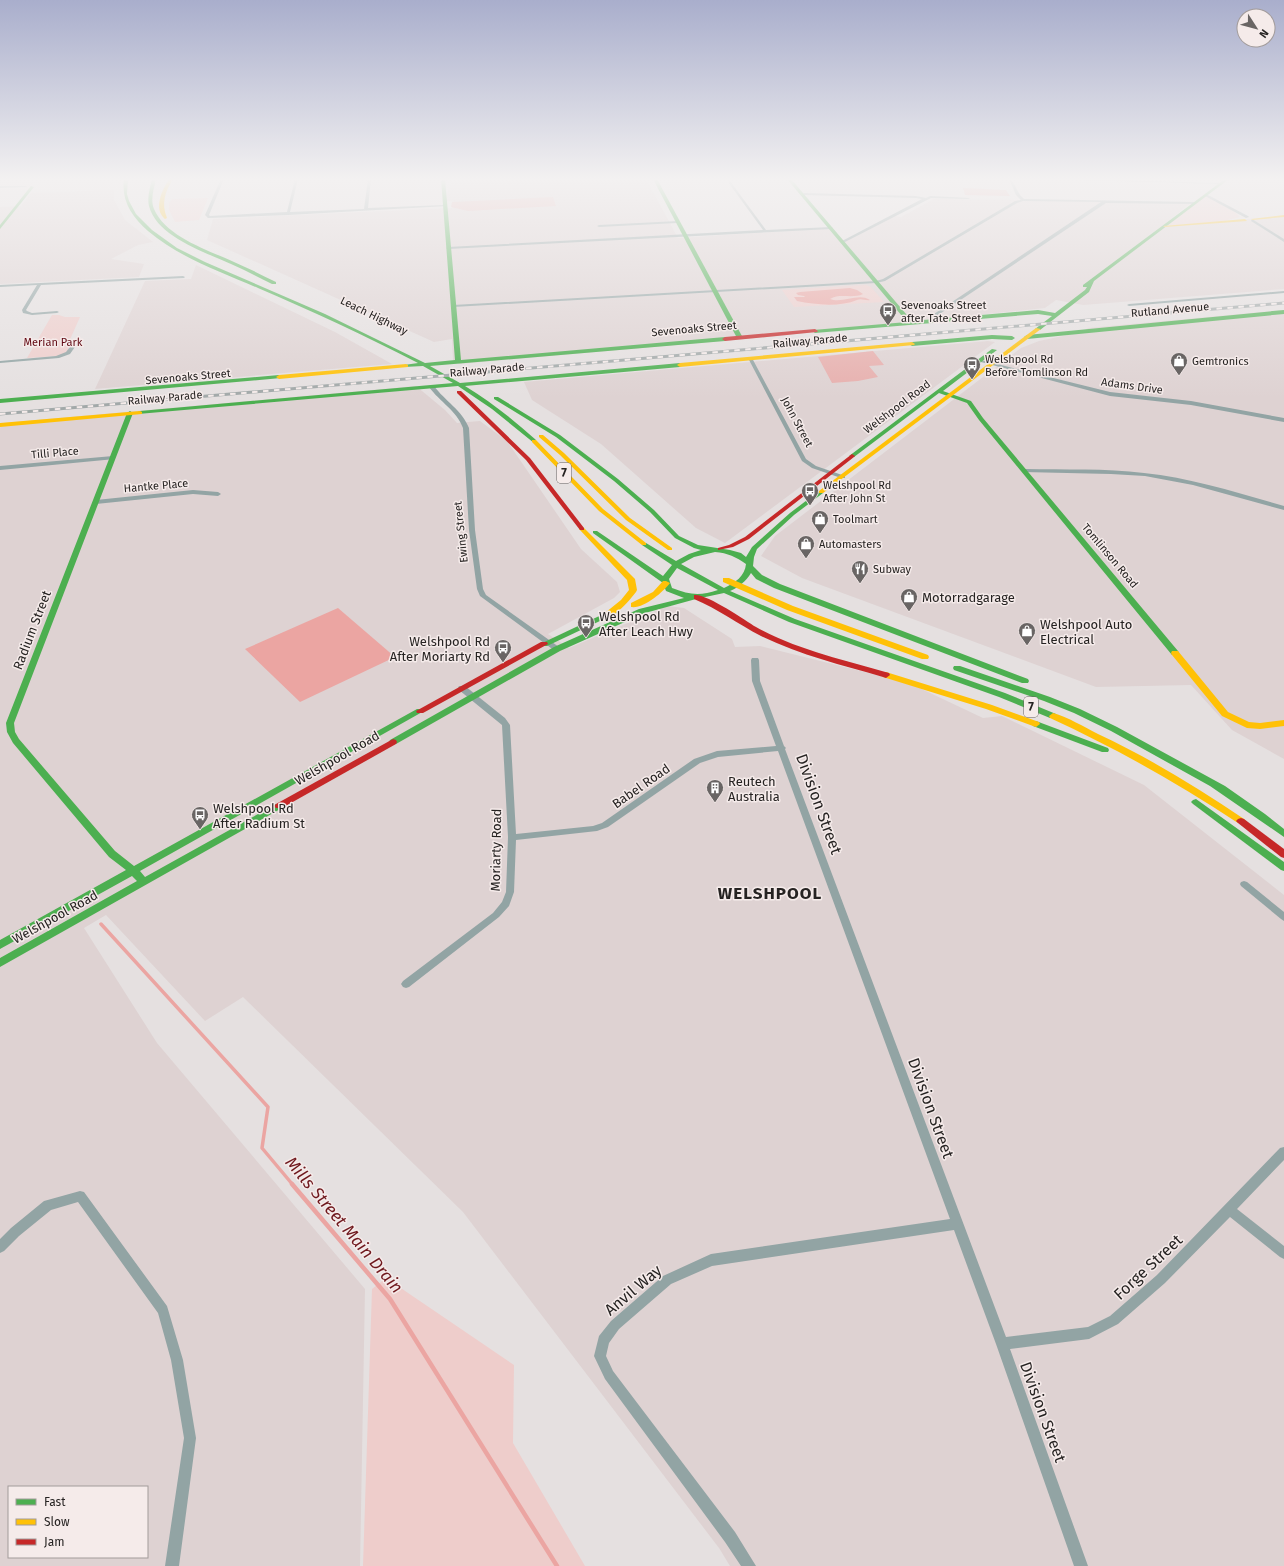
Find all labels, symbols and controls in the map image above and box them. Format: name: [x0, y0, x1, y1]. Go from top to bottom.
north arrow: [1236, 8, 1276, 48]
text: N: [1256, 27, 1271, 40]
street label: Leach Highway: [338, 294, 410, 338]
place label: Sevenoaks Street after Tate Street: [901, 299, 987, 325]
street label: Rutland Avenue: [1130, 300, 1210, 320]
bus stop icon: Sevenoaks Street after Tate Street: [878, 301, 898, 326]
street label: Sevenoaks Street: [651, 319, 737, 339]
street label: Railway Parade: [772, 331, 848, 351]
park label: Merian Park: [24, 336, 83, 349]
shop icon: Gemtronics: [1169, 351, 1189, 376]
place label: Welshpool Rd Before Tomlinson Rd: [985, 353, 1088, 379]
bus stop icon: Welshpool Rd Before Tomlinson Rd: [962, 355, 982, 380]
place label: Gemtronics: [1192, 355, 1249, 368]
street label: Railway Parade: [449, 360, 525, 380]
street label: Sevenoaks Street: [145, 367, 231, 387]
street label: Adams Drive: [1100, 375, 1164, 397]
street label: Welshpool Road: [861, 378, 933, 436]
street label: Railway Parade: [127, 388, 203, 408]
street label: John Street: [778, 394, 816, 450]
street label: Tilli Place: [31, 444, 79, 462]
road number: 7: [557, 463, 571, 483]
street label: Hantke Place: [123, 477, 189, 495]
place label: Welshpool Rd After John St: [823, 479, 891, 505]
bus stop icon: Welshpool Rd After John St: [800, 481, 820, 506]
street label: Ewing Street: [451, 501, 471, 563]
shop icon: Toolmart: [810, 509, 830, 534]
place label: Toolmart: [833, 513, 878, 526]
street label: Tomlinson Road: [1079, 521, 1141, 591]
shop icon: Automasters: [796, 534, 816, 559]
place label: Automasters: [819, 538, 881, 551]
restaurant icon: Subway: [850, 559, 870, 584]
place label: Subway: [873, 563, 912, 576]
shop icon: Motorradgarage: [899, 587, 919, 612]
street label: Radium Street: [10, 588, 54, 672]
place label: Motorradgarage: [922, 590, 1015, 605]
place label: Welshpool Rd After Leach Hwy: [599, 609, 693, 639]
bus stop icon: Welshpool Rd After Leach Hwy: [576, 613, 596, 638]
place label: Welshpool Auto Electrical: [1040, 617, 1132, 647]
shop icon: Welshpool Auto Electrical: [1017, 621, 1037, 646]
place label: Welshpool Rd After Moriarty Rd: [390, 634, 490, 664]
bus stop icon: Welshpool Rd After Moriarty Rd: [493, 638, 513, 663]
road number: 7: [1024, 697, 1038, 717]
street label: Welshpool Road: [292, 728, 382, 788]
street label: Division Street: [792, 751, 846, 857]
street label: Babel Road: [609, 761, 673, 811]
place label: Reutech Australia: [728, 774, 780, 804]
building icon: Reutech Australia: [705, 778, 725, 803]
place label: Welshpool Rd After Radium St: [213, 801, 305, 831]
bus stop icon: Welshpool Rd After Radium St: [190, 805, 210, 830]
street label: Moriarty Road: [488, 808, 504, 892]
district label: WELSHPOOL: [718, 883, 822, 904]
street label: Welshpool Road: [10, 887, 100, 947]
street label: Division Street: [904, 1055, 958, 1161]
water label: Mills Street Main Drain: [281, 1152, 407, 1298]
street label: Forge Street: [1110, 1230, 1186, 1304]
street label: Anvil Way: [601, 1261, 666, 1319]
street label: Division Street: [1016, 1359, 1070, 1465]
legend: [8, 1486, 148, 1558]
text: Fast: [44, 1495, 66, 1509]
text: Slow: [44, 1515, 70, 1529]
text: Jam: [44, 1535, 64, 1549]

